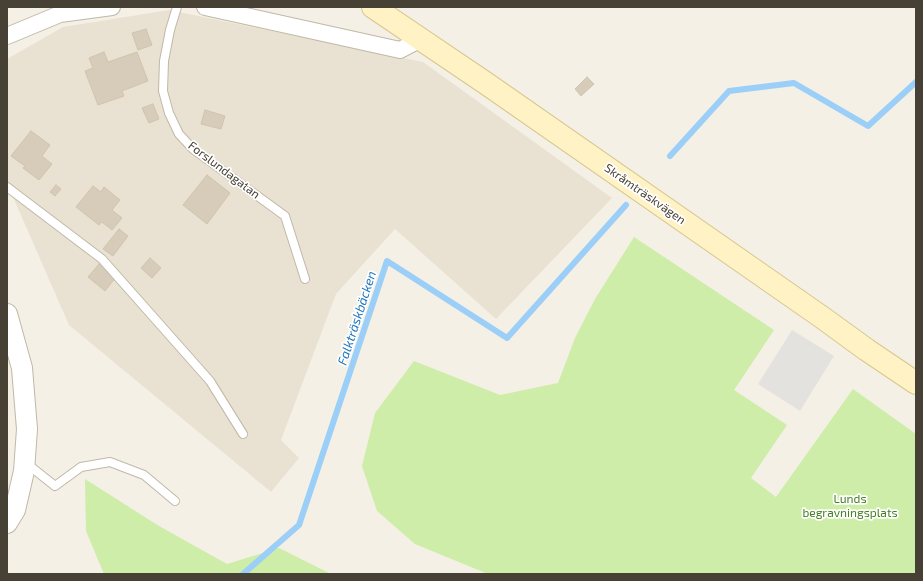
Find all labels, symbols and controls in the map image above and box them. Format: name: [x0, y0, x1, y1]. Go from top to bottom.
street label: Forslundagatan: [185, 138, 263, 202]
street label: Skråmträskvägen: [602, 161, 688, 227]
water label: Falkträskbäcken: [334, 269, 380, 367]
park label: Lunds begravningsplats: [802, 492, 898, 520]

